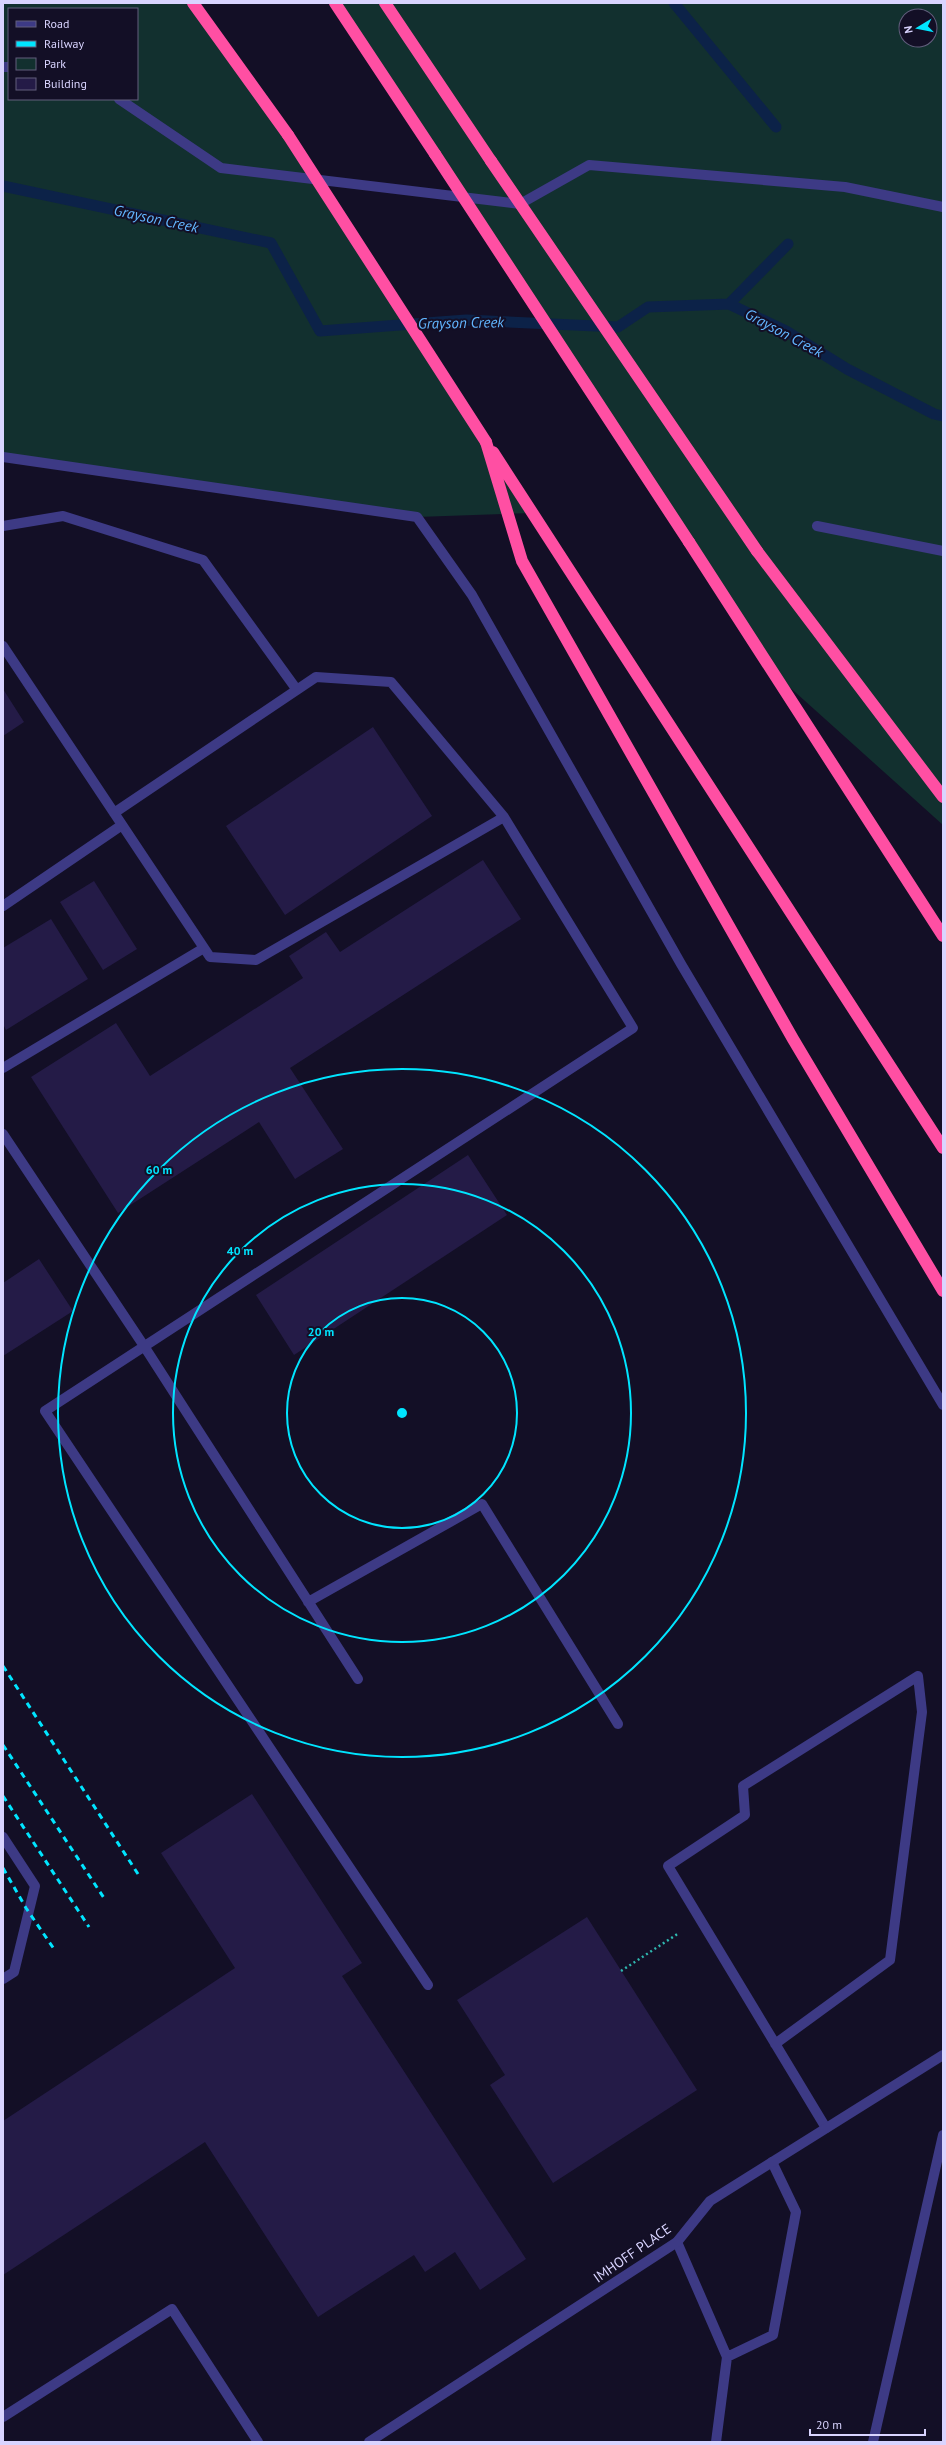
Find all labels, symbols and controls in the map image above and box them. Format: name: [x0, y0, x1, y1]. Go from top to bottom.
legend: [8, 8, 138, 100]
north arrow: [898, 8, 938, 48]
text: Road: [44, 16, 69, 31]
text: N: [901, 25, 916, 35]
text: Railway: [44, 36, 84, 51]
text: Park: [44, 56, 66, 71]
text: Building: [44, 76, 87, 91]
water label: Grayson Creek: [112, 200, 201, 237]
water label: Grayson Creek: [742, 304, 828, 362]
water label: Grayson Creek: [418, 312, 505, 333]
text: 60 m: [146, 1162, 172, 1177]
text: 40 m: [227, 1243, 253, 1258]
text: 20 m: [308, 1324, 334, 1339]
centre of rings: [395, 1406, 409, 1420]
street label: IMHOFF PLACE: [590, 2220, 674, 2286]
scale bar: [810, 2411, 925, 2437]
text: 20 m: [816, 2417, 842, 2432]

